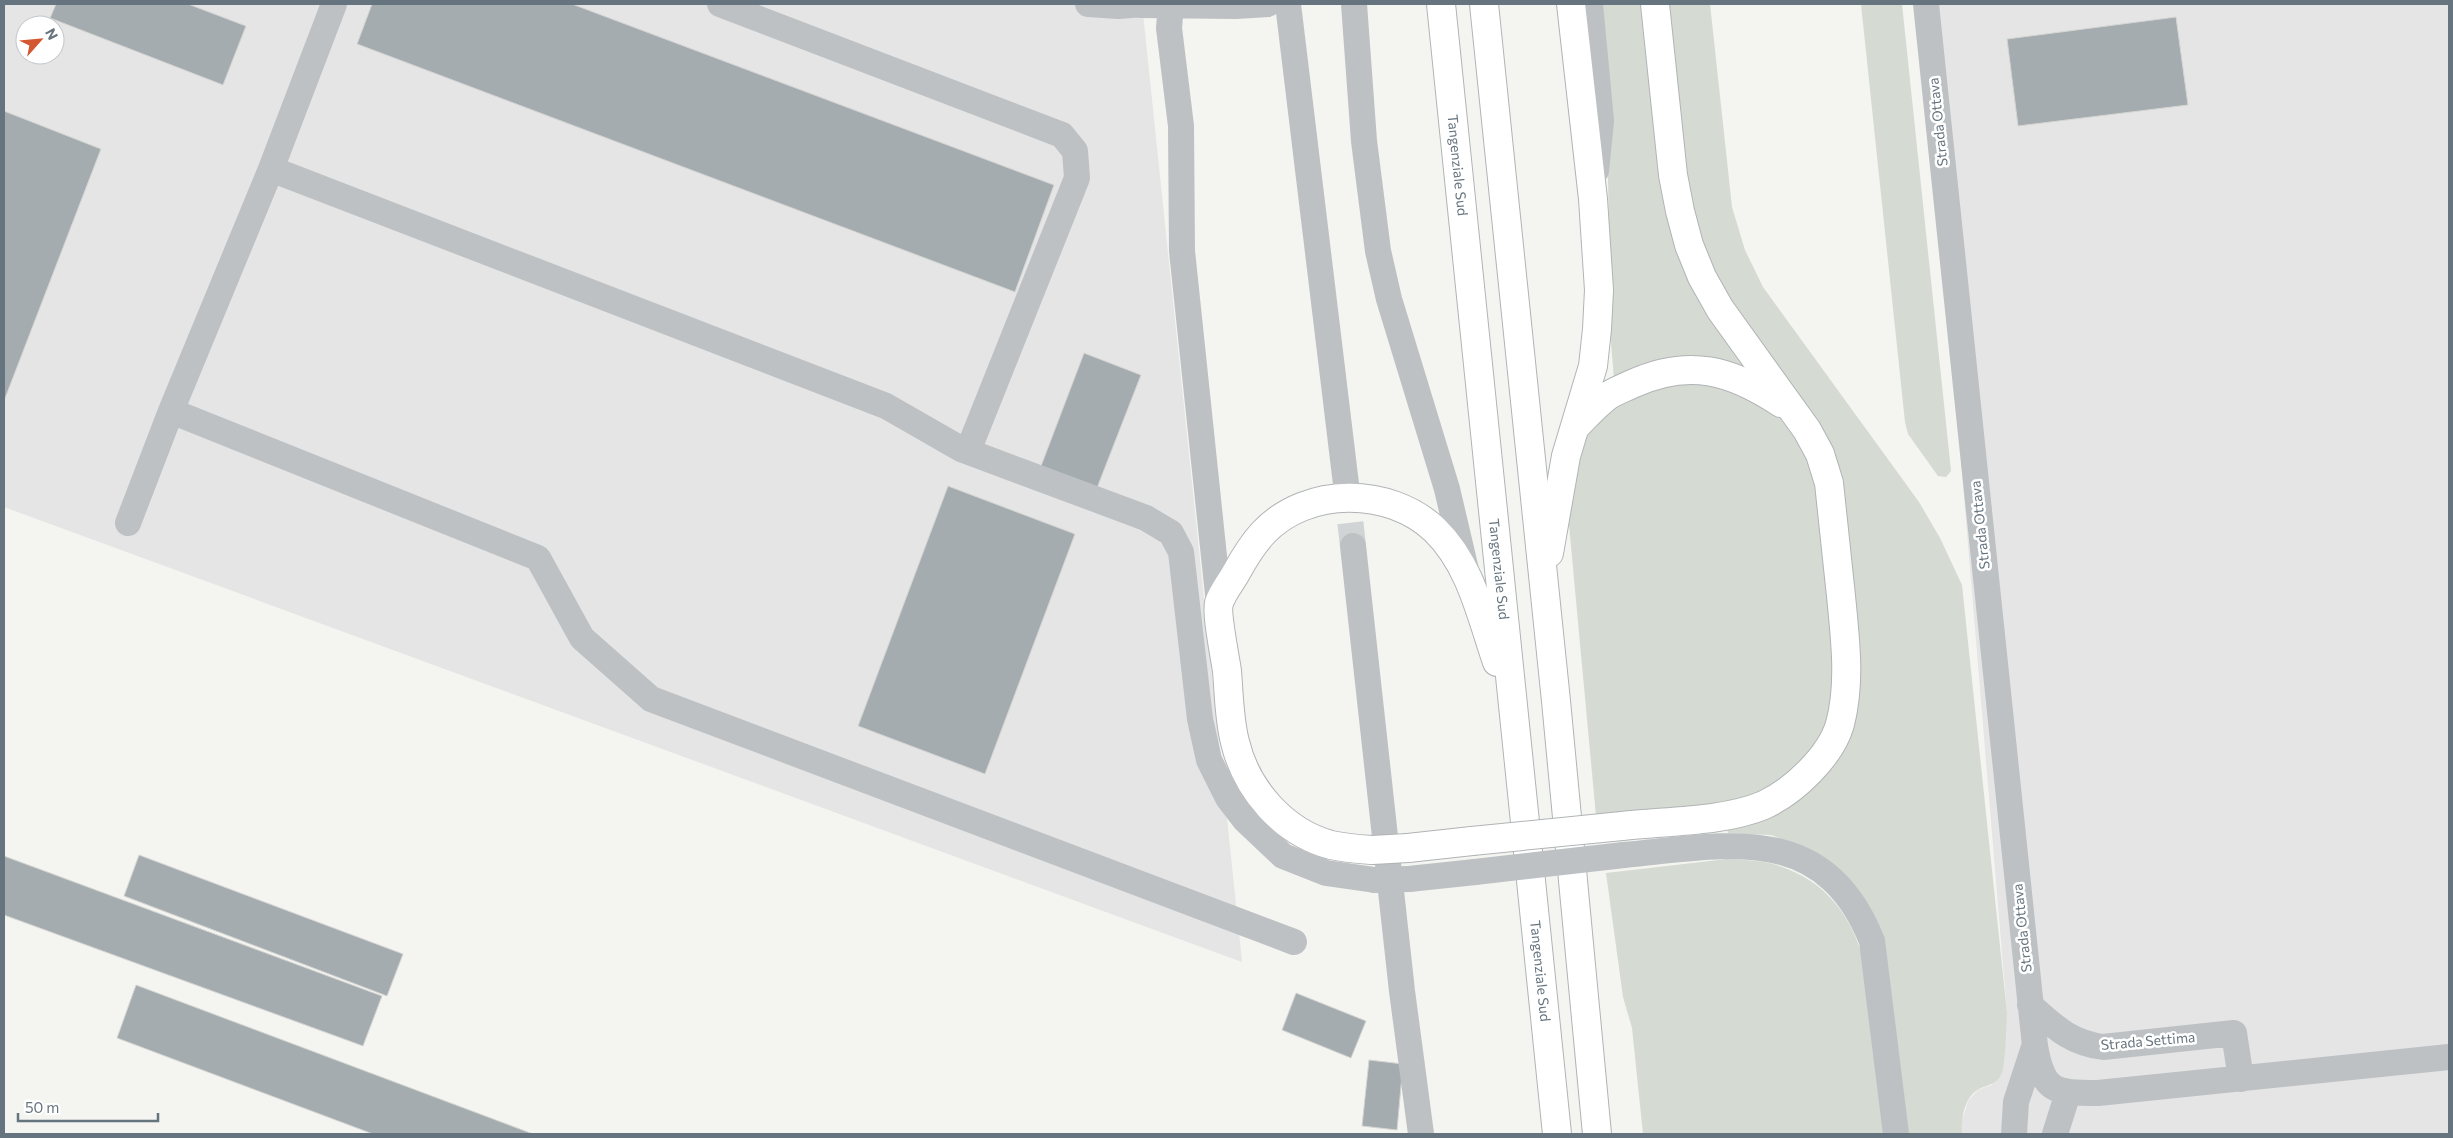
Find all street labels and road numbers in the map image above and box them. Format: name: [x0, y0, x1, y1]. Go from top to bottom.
street label: Strada Ottava: [1924, 77, 1951, 167]
street label: Tangenziale Sud: [1444, 114, 1472, 217]
street label: Strada Ottava: [1966, 480, 1993, 570]
street label: Tangenziale Sud: [1486, 518, 1513, 620]
street label: Strada Ottava: [2008, 883, 2035, 973]
street label: Tangenziale Sud: [1527, 919, 1554, 1022]
street label: Strada Settima: [2100, 1028, 2196, 1053]

